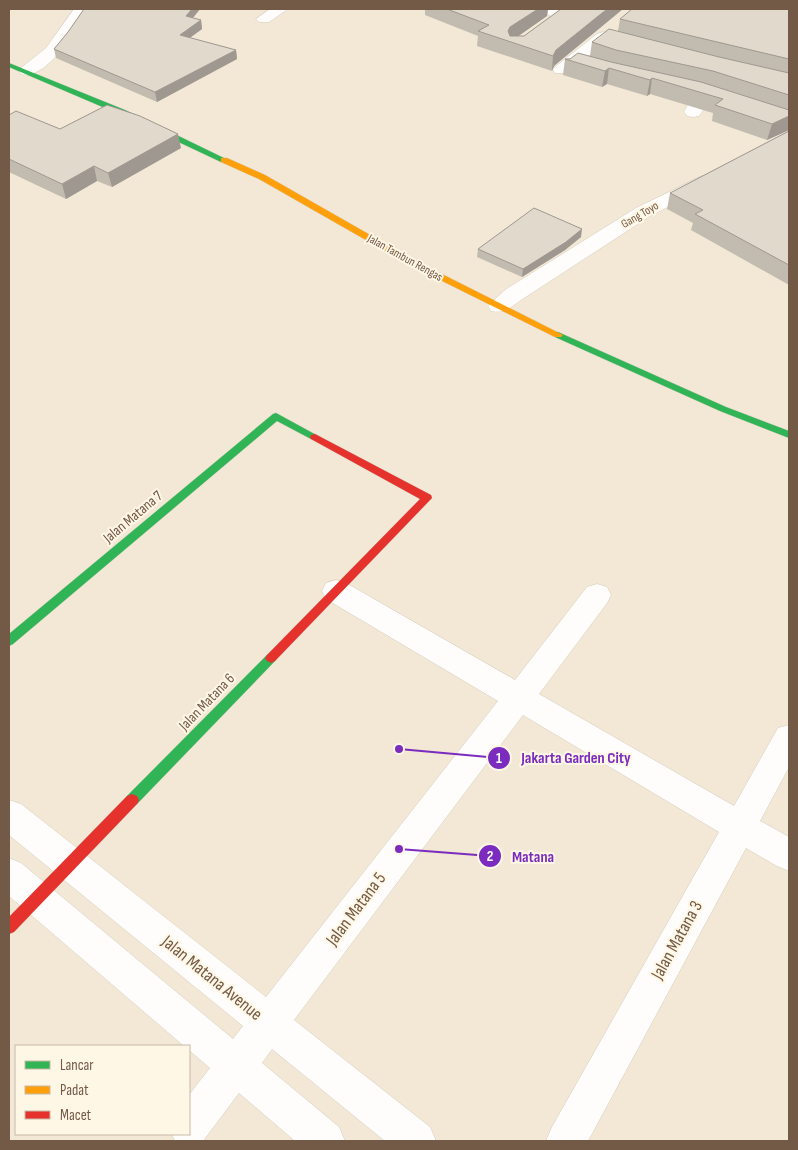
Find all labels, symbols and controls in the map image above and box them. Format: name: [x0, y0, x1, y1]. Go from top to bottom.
street label: Gang Toyo: [619, 198, 661, 232]
street label: Jalan Tambun Rengas: [364, 231, 445, 285]
street label: Jalan Matana 7: [99, 487, 167, 548]
street label: Jalan Matana 6: [174, 669, 239, 735]
callout: Jakarta Garden City: [486, 742, 641, 773]
text: 1: [496, 749, 502, 768]
text: Jakarta Garden City: [520, 749, 631, 768]
callout: Matana: [477, 840, 564, 871]
text: 2: [487, 847, 493, 866]
text: Matana: [512, 848, 554, 867]
street label: Jalan Matana 5: [321, 868, 390, 951]
street label: Jalan Matana 3: [646, 897, 707, 984]
street label: Jalan Matana Avenue: [157, 931, 266, 1025]
legend: [15, 1045, 190, 1135]
text: Lancar: [60, 1056, 94, 1075]
text: Padat: [60, 1081, 89, 1100]
text: Macet: [60, 1106, 92, 1125]

